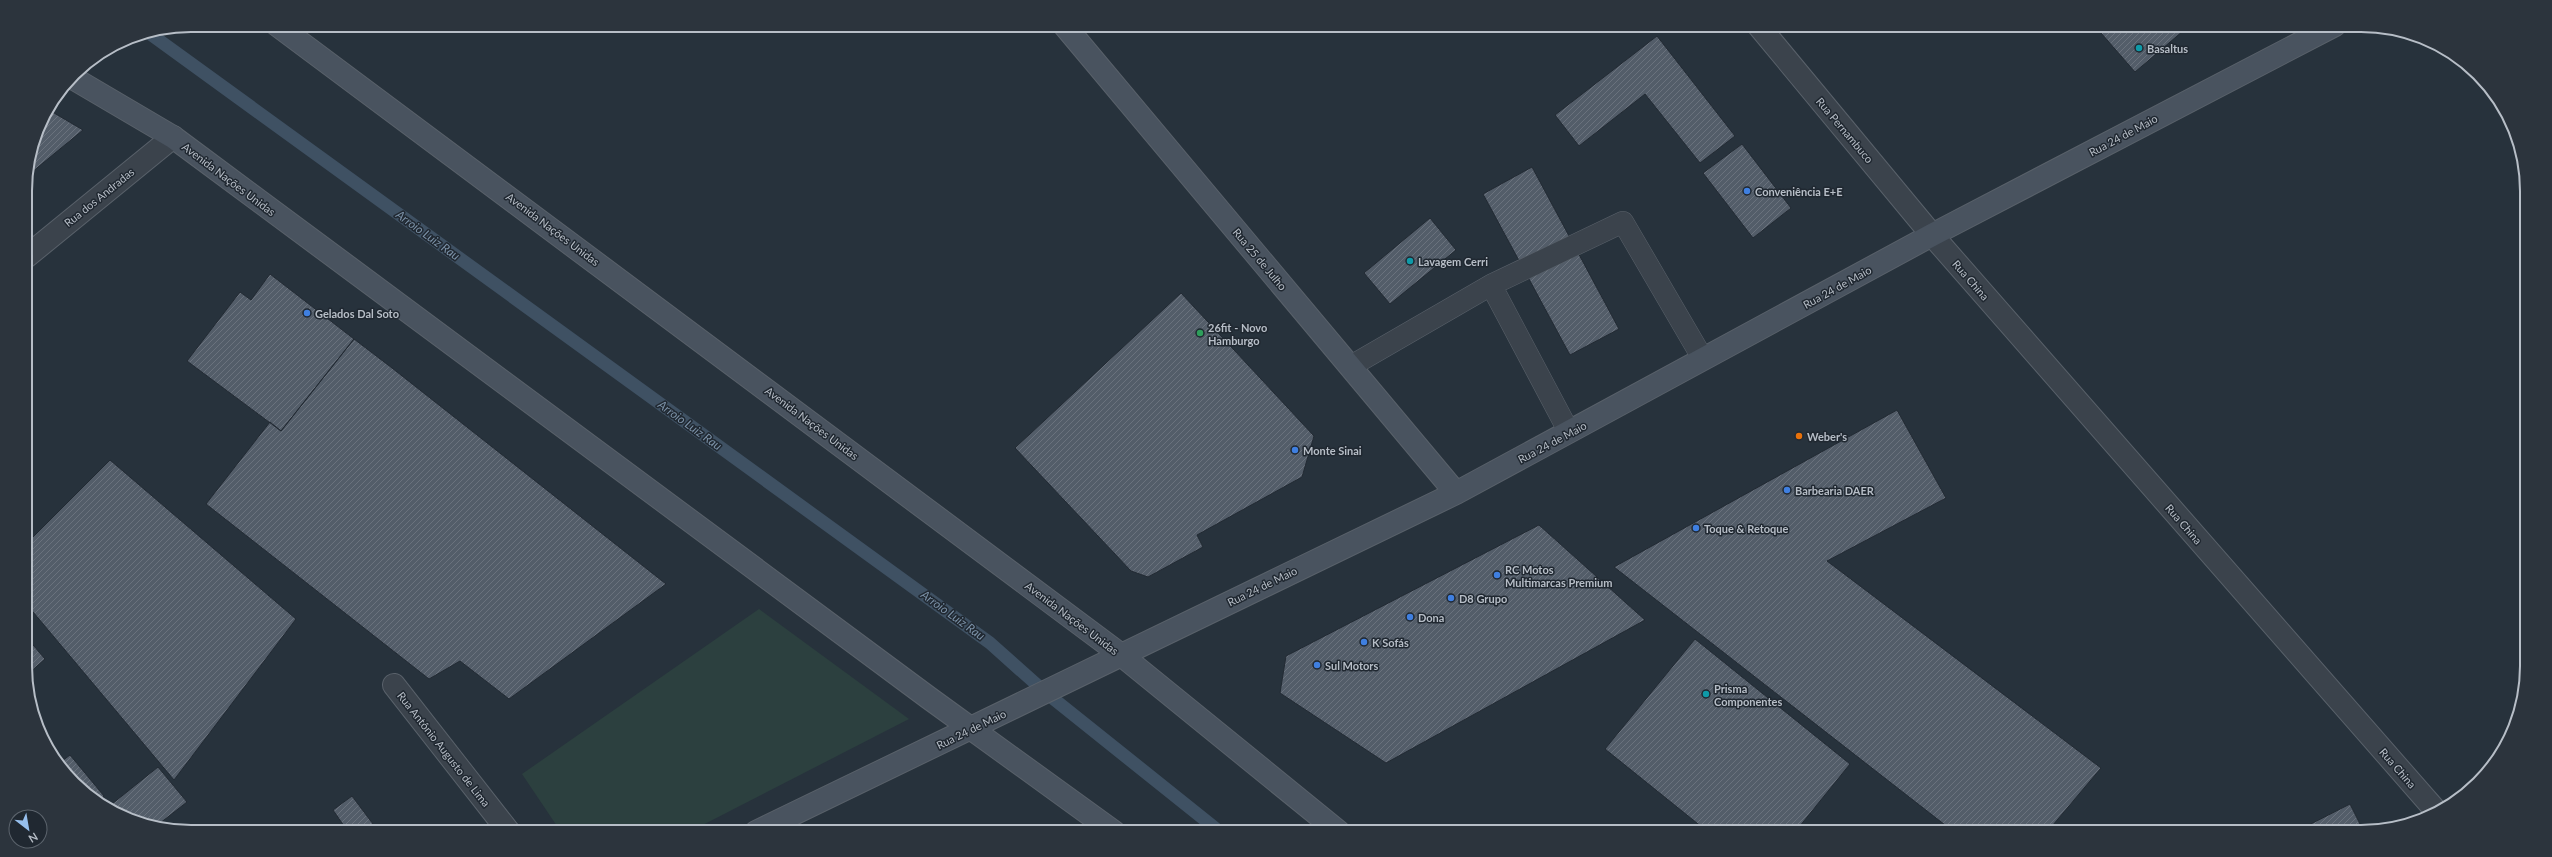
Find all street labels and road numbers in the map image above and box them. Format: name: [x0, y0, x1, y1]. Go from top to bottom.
street label: Rua Pernambuco: [1814, 95, 1876, 165]
street label: Rua 24 de Maio: [2086, 111, 2160, 159]
street label: Avenida Nações Unidas: [180, 140, 278, 218]
street label: Rua dos Andradas: [61, 165, 137, 229]
street label: Avenida Nações Unidas: [504, 190, 602, 268]
street label: Rua 25 de Julho: [1230, 225, 1290, 293]
street label: Rua China: [1950, 257, 1992, 303]
street label: Rua 24 de Maio: [1801, 263, 1873, 311]
street label: Avenida Nações Unidas: [763, 384, 861, 462]
street label: Rua 24 de Maio: [1515, 418, 1589, 466]
street label: Rua China: [2163, 501, 2205, 547]
street label: Rua 24 de Maio: [1225, 564, 1299, 608]
street label: Avenida Nações Unidas: [1023, 579, 1121, 657]
street label: Rua Antônio Augusto de Lima: [395, 689, 493, 809]
street label: Rua 24 de Maio: [934, 707, 1008, 751]
street label: Rua China: [2377, 745, 2419, 791]

